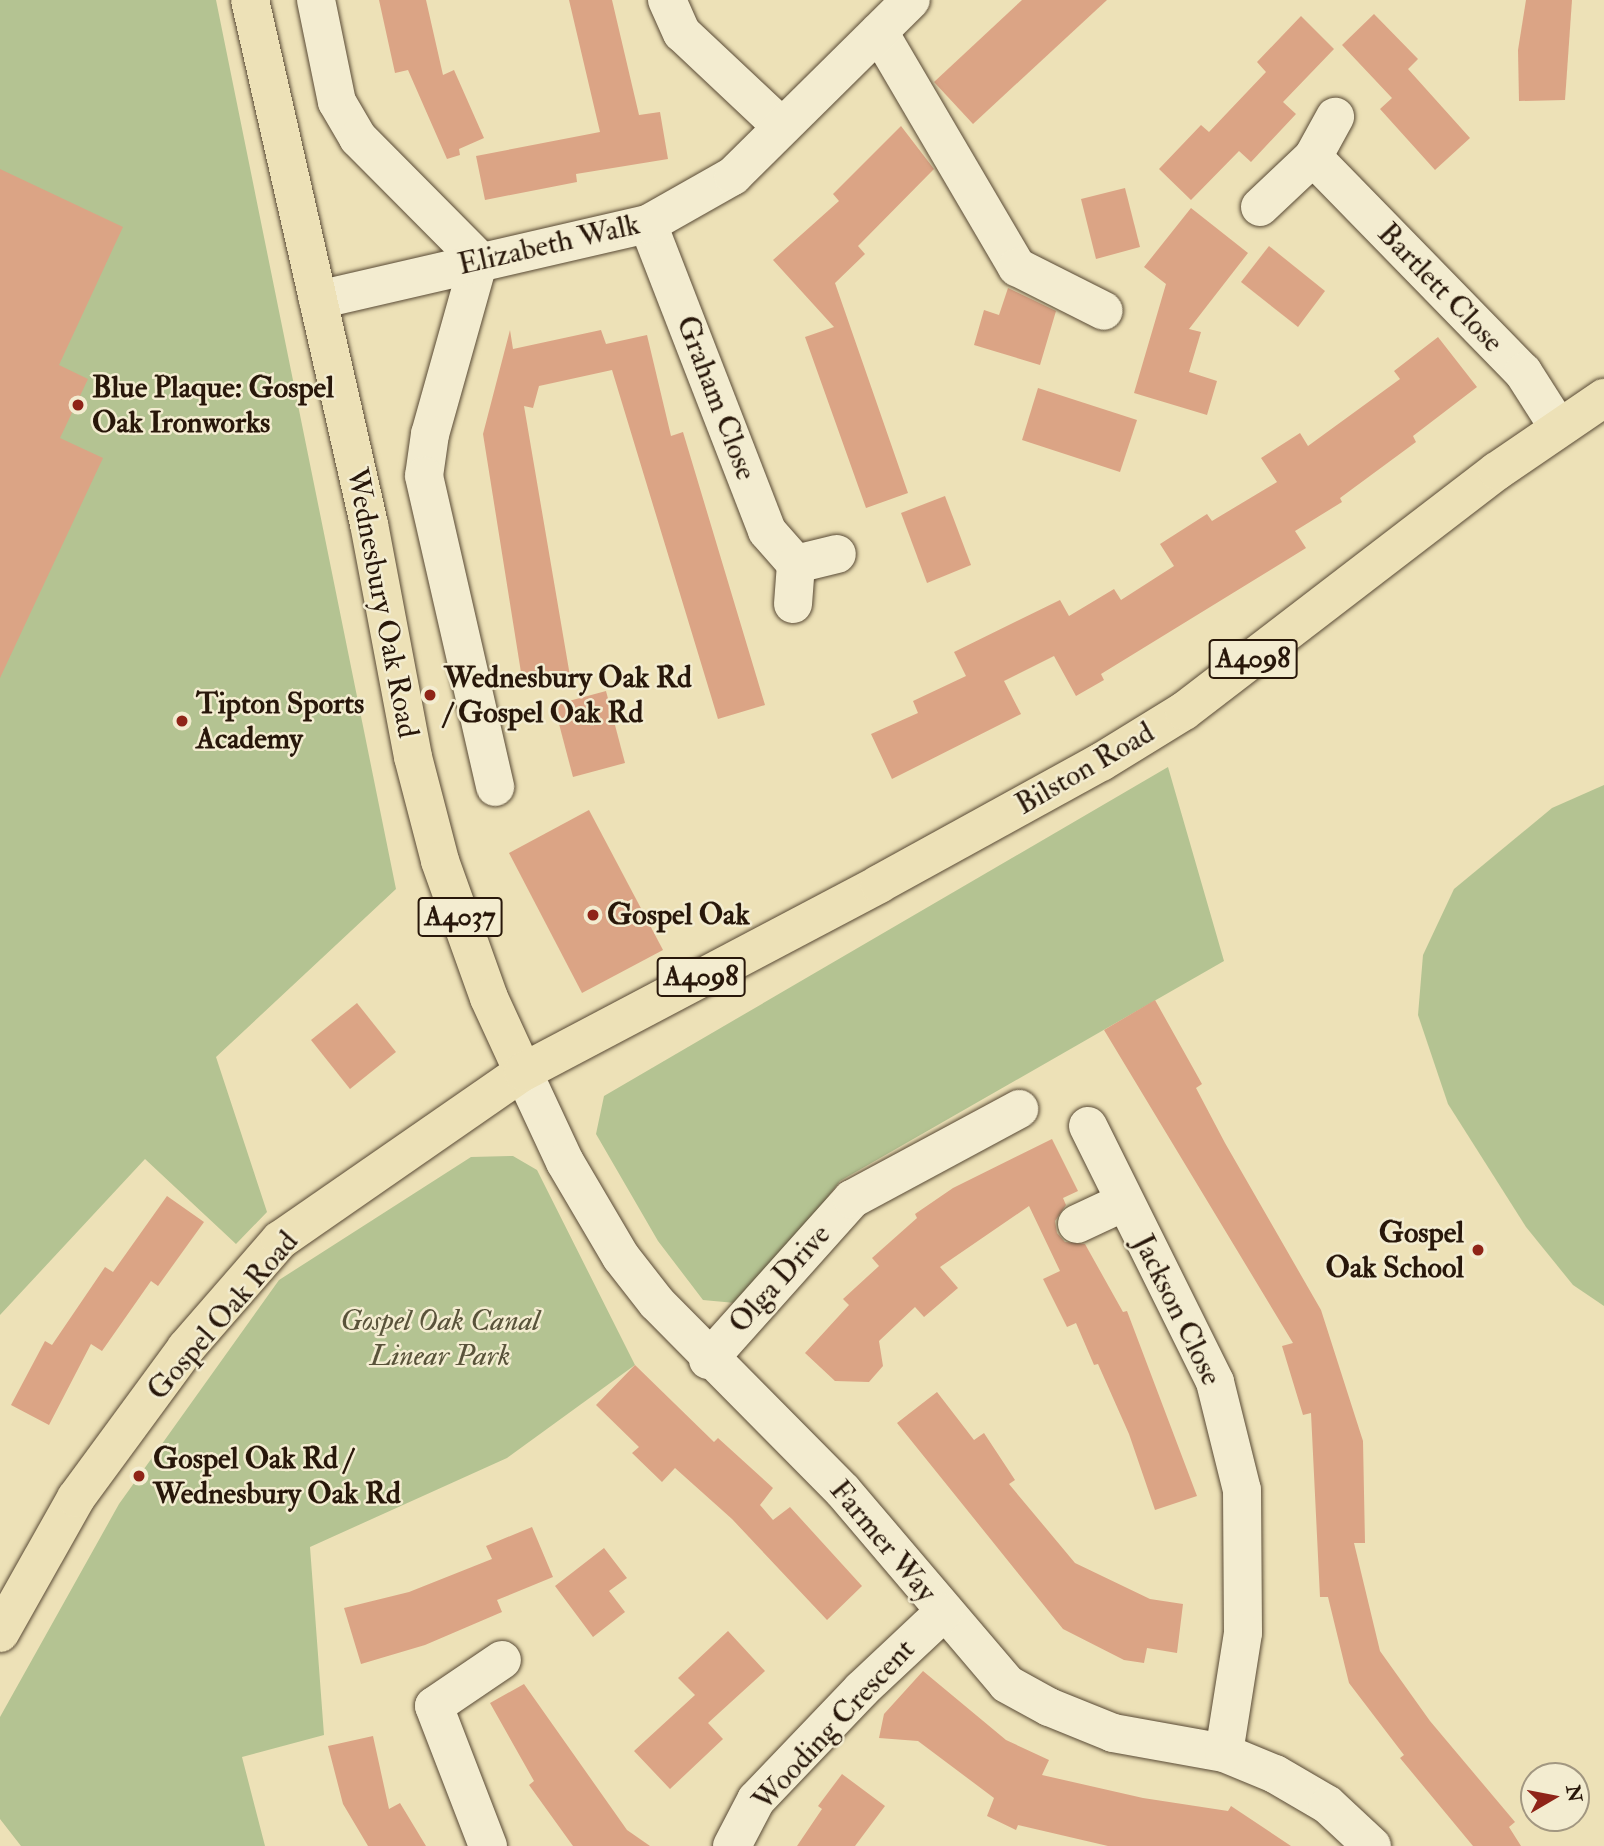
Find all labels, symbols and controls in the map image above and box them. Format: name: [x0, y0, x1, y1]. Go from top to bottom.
street label: Elizabeth Walk: [455, 207, 643, 283]
street label: Bartlett Close: [1370, 216, 1510, 360]
street label: Graham Close: [668, 311, 764, 485]
place label: Blue Plaque: Gospel Oak Ironworks: [92, 370, 334, 440]
marker: Blue Plaque: Gospel Oak Ironworks: [70, 397, 86, 413]
street label: Wednesbury Oak Road: [338, 465, 426, 741]
road number: A4098: [1208, 634, 1298, 684]
place label: Wednesbury Oak Rd / Gospel Oak Rd: [444, 660, 692, 730]
place label: Tipton Sports Academy: [196, 686, 364, 756]
marker: Wednesbury Oak Rd / Gospel Oak Rd: [422, 687, 438, 703]
marker: Tipton Sports Academy: [174, 713, 190, 729]
street label: Bilston Road: [1009, 715, 1161, 823]
road number: A4037: [416, 892, 504, 942]
place label: Gospel Oak: [607, 897, 750, 933]
marker: Gospel Oak: [585, 907, 601, 923]
road number: A4098: [656, 953, 746, 1002]
place label: Gospel Oak School: [1326, 1215, 1464, 1286]
street label: Olga Drive: [722, 1217, 838, 1341]
street label: Gospel Oak Road: [140, 1224, 306, 1408]
street label: Jackson Close: [1125, 1229, 1229, 1391]
marker: Gospel Oak School: [1470, 1242, 1486, 1258]
park label: Gospel Oak Canal Linear Park: [340, 1303, 540, 1374]
place label: Gospel Oak Rd / Wednesbury Oak Rd: [153, 1441, 401, 1512]
marker: Gospel Oak Rd / Wednesbury Oak Rd: [131, 1468, 147, 1484]
street label: Farmer Way: [822, 1473, 944, 1609]
street label: Wooding Crescent: [745, 1632, 923, 1818]
north arrow: [1520, 1762, 1590, 1832]
text: N: [1560, 1783, 1587, 1804]

